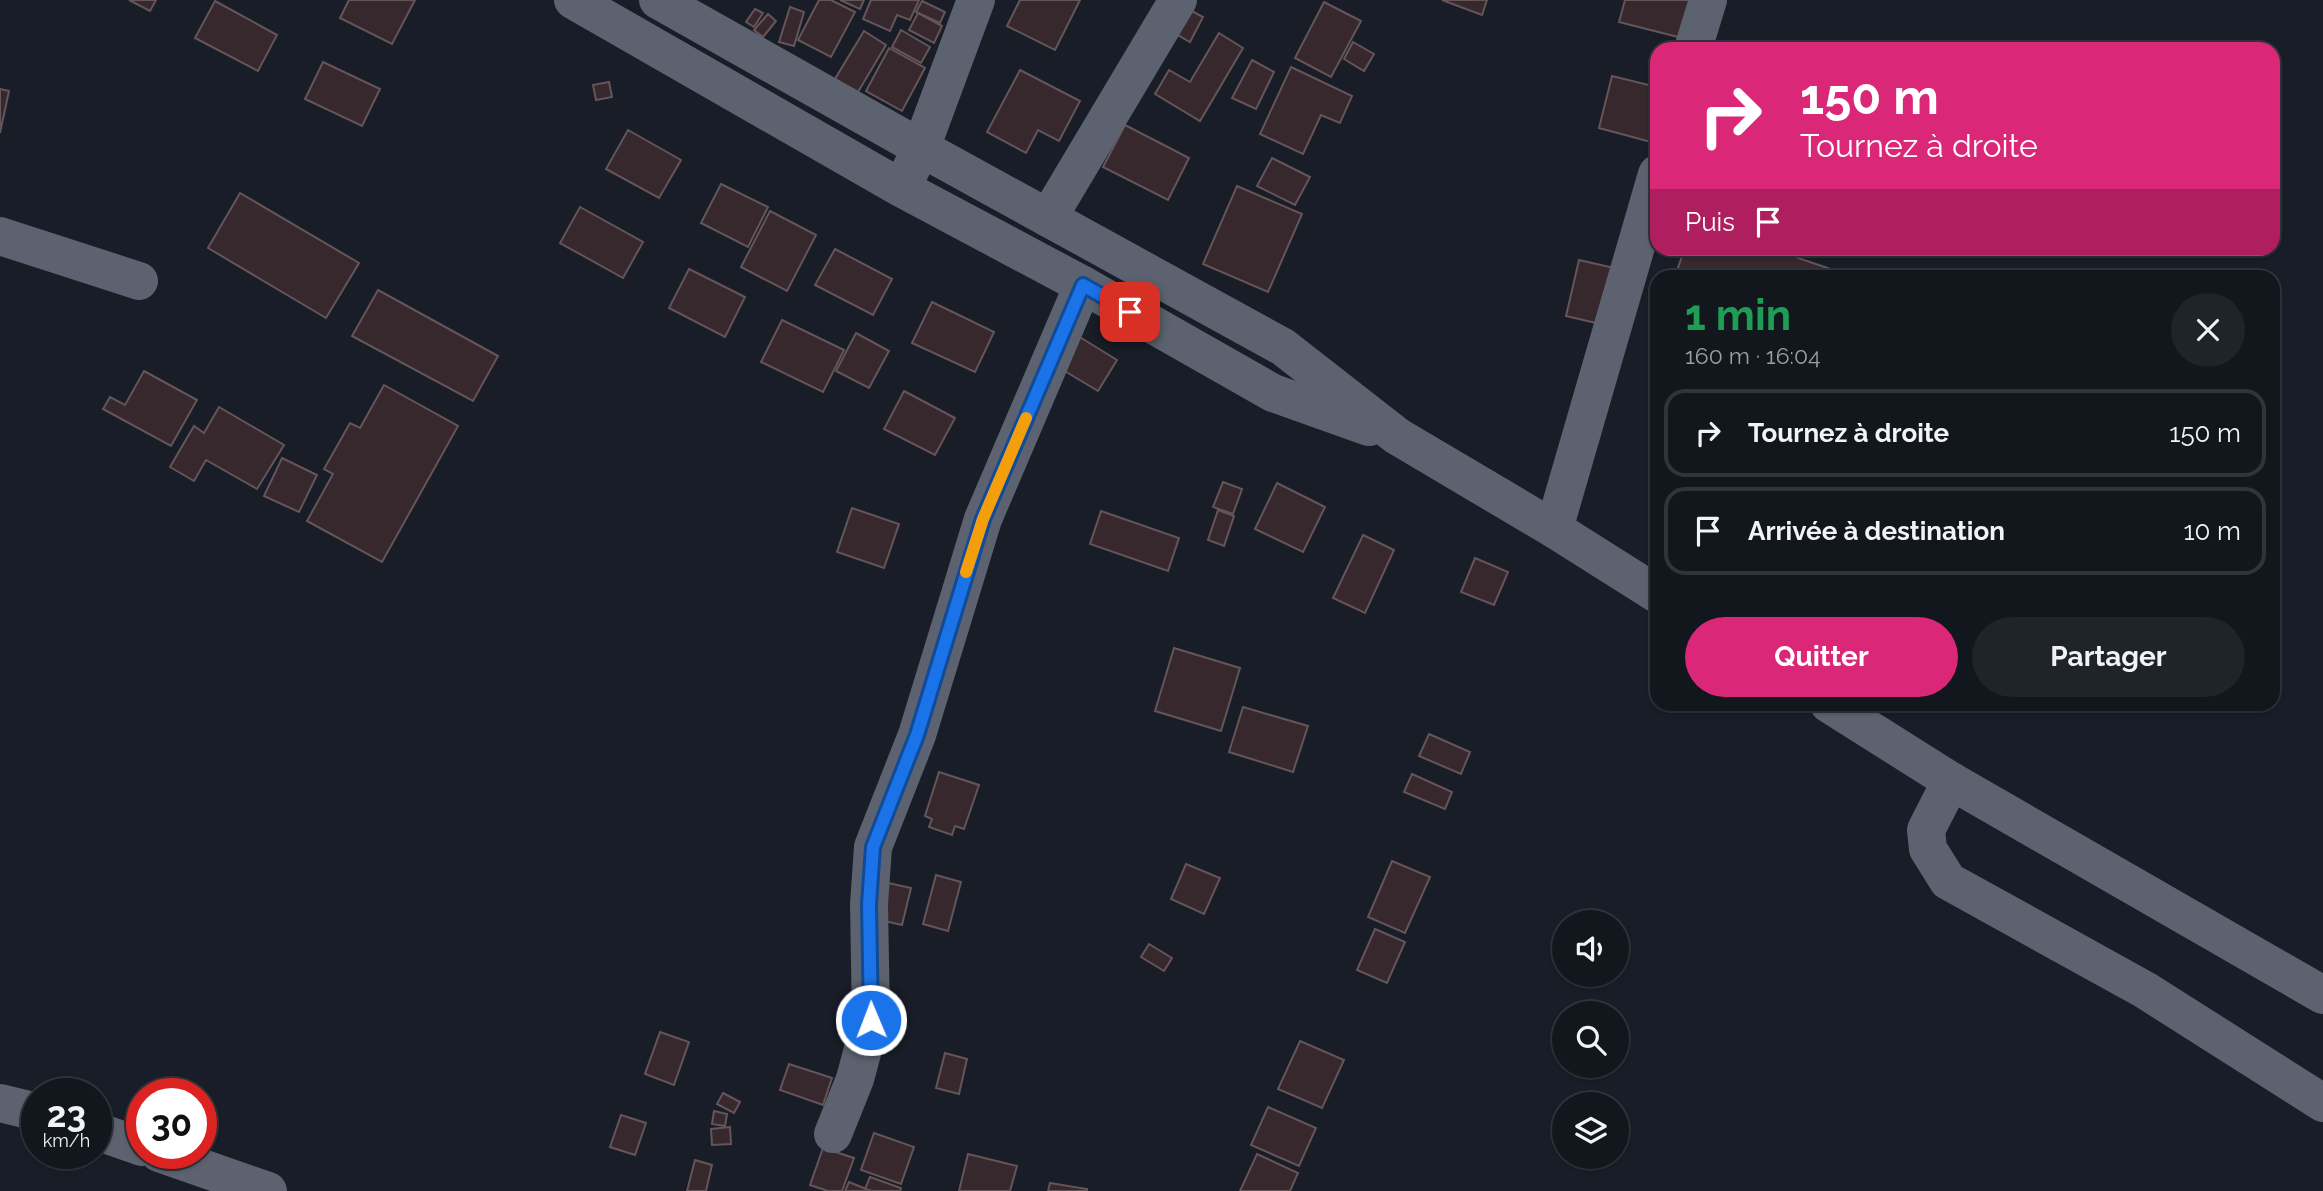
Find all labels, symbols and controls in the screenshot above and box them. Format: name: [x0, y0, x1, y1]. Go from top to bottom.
text: 150 m: [1800, 68, 1939, 125]
icon: right: [1685, 70, 1776, 161]
text: Tournez à droite: [1800, 127, 2038, 164]
icon: arrive: [1749, 203, 1787, 241]
text: Puis: [1685, 207, 1735, 237]
pin: [1100, 282, 1160, 342]
text: 1 min: [1685, 291, 1791, 340]
icon: arrive: [1111, 293, 1149, 331]
button: close: [2171, 293, 2245, 367]
text: 160 m · 16:04: [1685, 342, 1821, 369]
icon: right: [1689, 414, 1727, 452]
text: Tournez à droite: [1748, 418, 1949, 448]
text: 150 m: [2169, 418, 2241, 448]
icon: arrive: [1689, 512, 1727, 550]
text: Arrivée à destination: [1748, 516, 2005, 546]
text: 10 m: [2183, 516, 2241, 546]
button: Quitter: [1685, 617, 1958, 697]
button: Partager: [1972, 617, 2245, 697]
map controls: [1552, 910, 1629, 1169]
button: sound: [1552, 910, 1629, 987]
position arrow: [834, 983, 908, 1057]
button: search: [1552, 1001, 1629, 1078]
speed limit sign: 30: [126, 1078, 217, 1169]
button: layers: [1552, 1092, 1629, 1169]
text: 23: [47, 1094, 86, 1135]
text: km/h: [43, 1130, 90, 1151]

